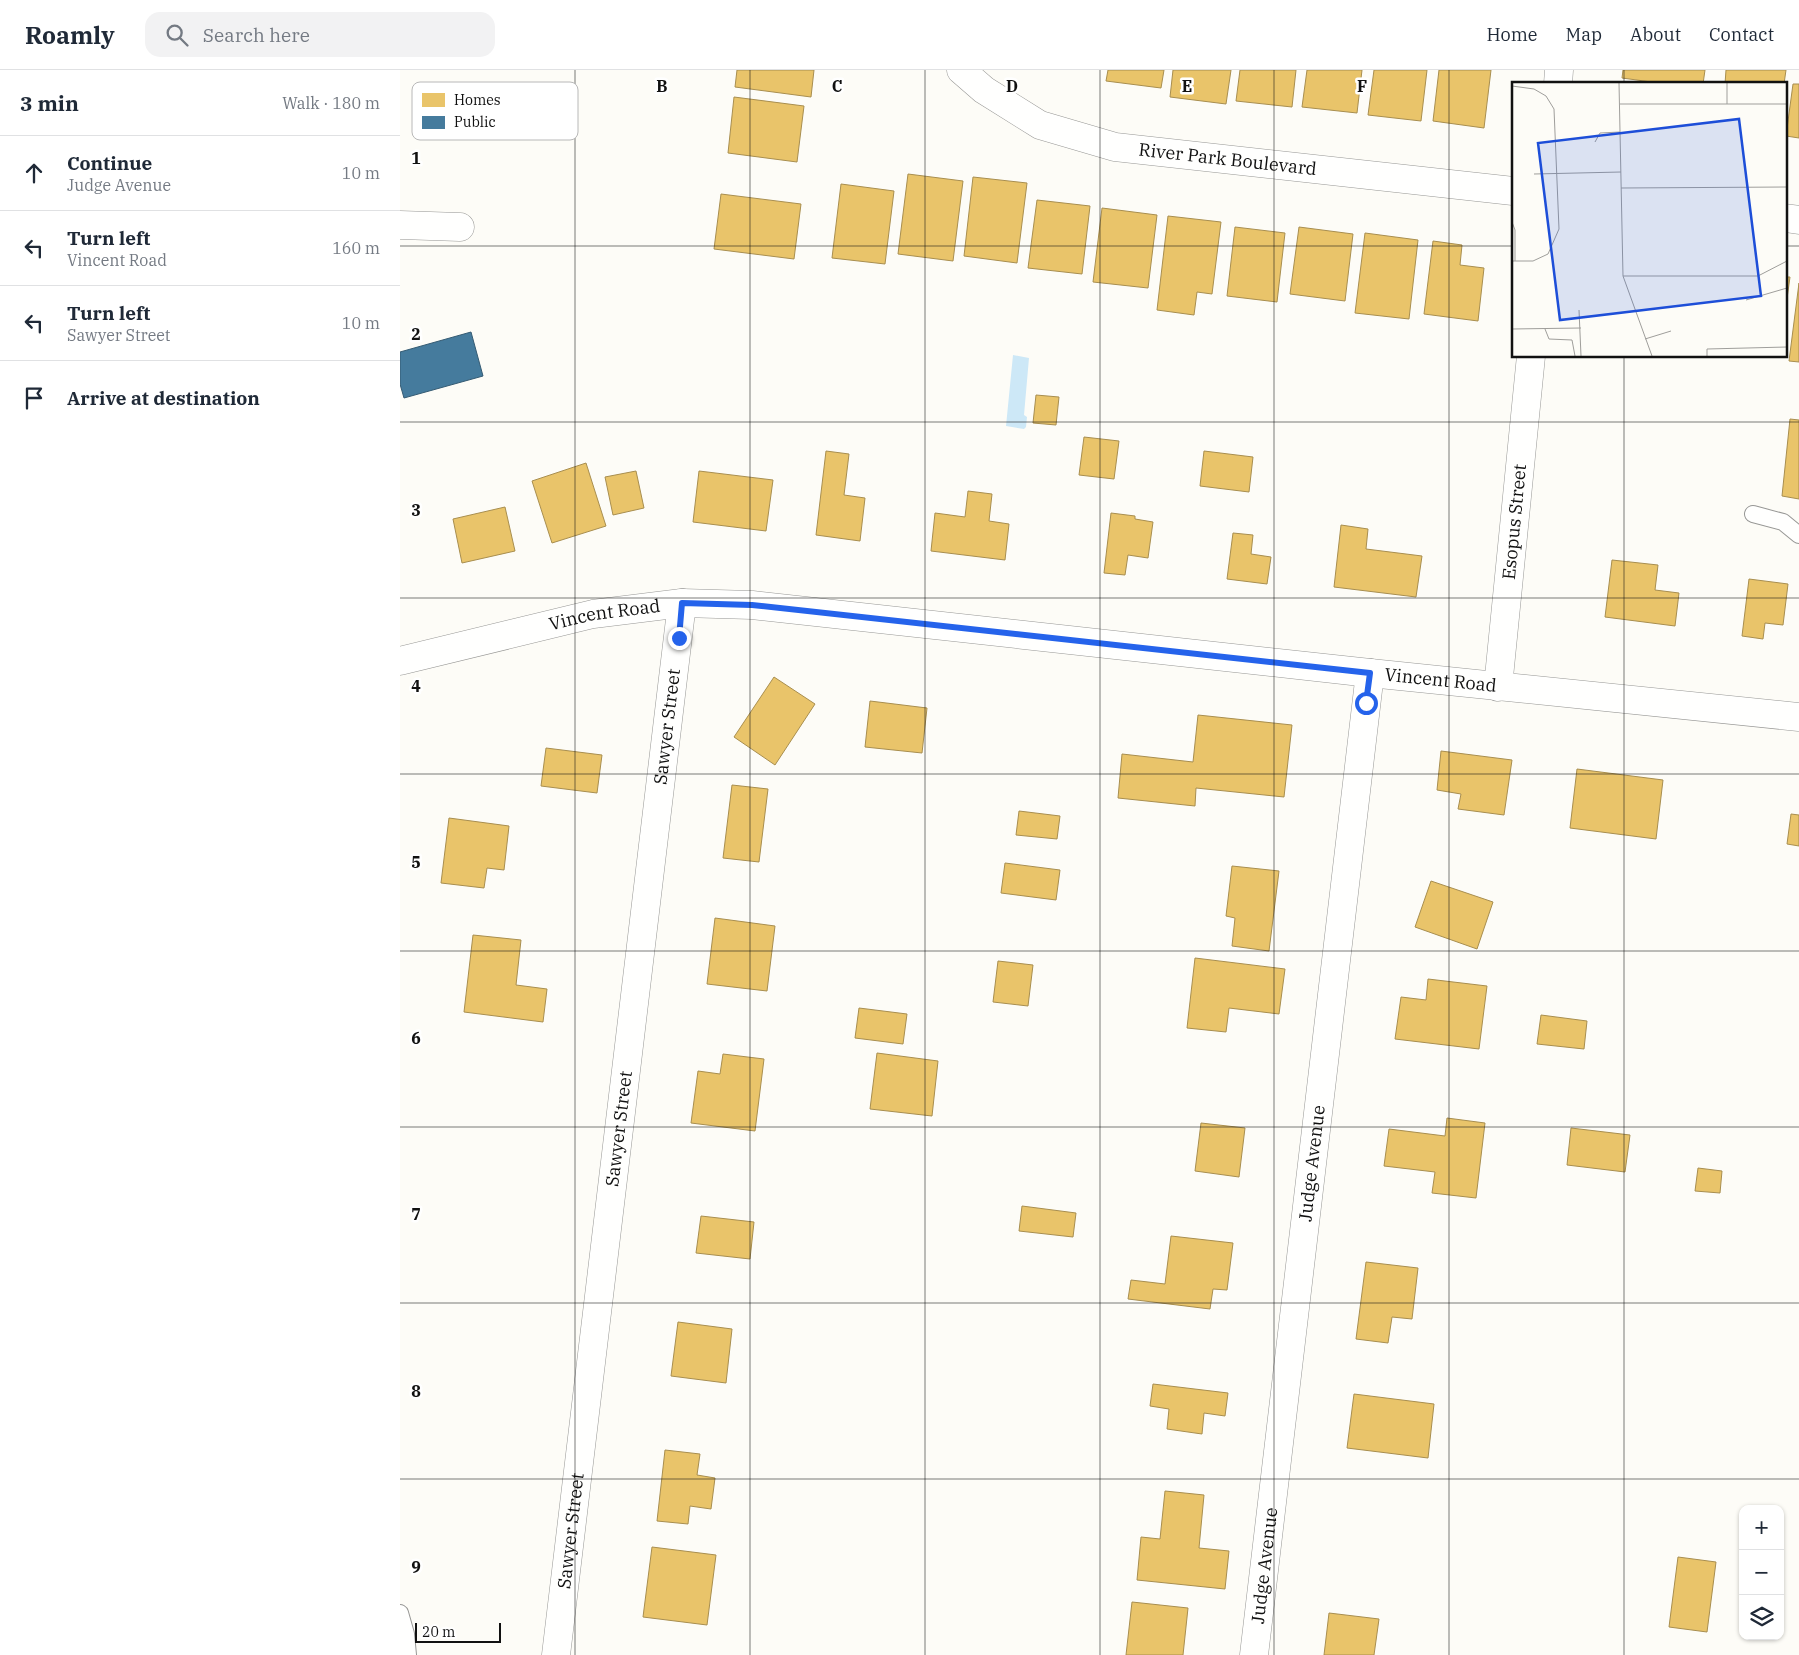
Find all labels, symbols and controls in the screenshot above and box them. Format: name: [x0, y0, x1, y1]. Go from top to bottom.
search box: [145, 12, 495, 57]
text: Roamly: [25, 19, 115, 51]
icon: search: [163, 21, 191, 49]
text: Search here: [203, 23, 310, 47]
text: Home: [1486, 23, 1538, 46]
text: Map: [1566, 23, 1602, 46]
text: About: [1630, 23, 1681, 46]
text: Contact: [1709, 23, 1774, 46]
text: B: [656, 76, 668, 96]
text: C: [832, 76, 842, 96]
text: D: [1006, 76, 1018, 96]
text: E: [1182, 76, 1192, 96]
text: F: [1357, 76, 1367, 96]
legend: [412, 82, 578, 140]
inset map: [1512, 82, 1786, 358]
text: 3 min: [20, 89, 79, 117]
text: Homes: [454, 91, 501, 109]
text: Walk · 180 m: [282, 93, 380, 113]
text: Public: [454, 113, 496, 131]
street label: River Park Boulevard: [1137, 138, 1318, 180]
text: 1: [411, 148, 421, 168]
text: Continue: [67, 151, 152, 175]
icon: ahead: [20, 159, 48, 187]
text: 10 m: [342, 163, 380, 183]
text: Judge Avenue: [67, 175, 171, 195]
text: Turn left: [67, 226, 150, 250]
icon: left: [20, 234, 48, 262]
text: 160 m: [332, 238, 380, 258]
text: Vincent Road: [67, 250, 167, 270]
text: Turn left: [67, 301, 150, 325]
icon: left: [20, 309, 48, 337]
text: 10 m: [342, 313, 380, 333]
text: 2: [411, 324, 421, 344]
text: Sawyer Street: [67, 325, 170, 345]
icon: arrive: [20, 384, 48, 412]
text: Arrive at destination: [67, 386, 260, 410]
street label: Esopus Street: [1497, 463, 1531, 581]
text: 3: [411, 500, 421, 520]
street label: Vincent Road: [547, 594, 662, 635]
route end: [668, 627, 691, 650]
street label: Vincent Road: [1383, 663, 1498, 697]
street label: Sawyer Street: [648, 667, 685, 786]
text: 4: [411, 676, 421, 696]
route start: [1355, 692, 1378, 715]
text: 5: [411, 852, 421, 872]
text: 6: [411, 1028, 421, 1048]
street label: Sawyer Street: [600, 1069, 637, 1188]
street label: Judge Avenue: [1293, 1104, 1330, 1223]
text: 7: [411, 1204, 421, 1224]
text: 8: [411, 1381, 421, 1401]
street label: Sawyer Street: [552, 1472, 589, 1590]
map controls: [1739, 1505, 1784, 1640]
button: +: [1739, 1505, 1784, 1550]
street label: Judge Avenue: [1246, 1506, 1282, 1625]
button: −: [1739, 1550, 1784, 1595]
text: 9: [411, 1557, 421, 1577]
button: layers: [1739, 1595, 1784, 1640]
scale bar: [415, 1620, 501, 1643]
text: 20 m: [422, 1623, 455, 1641]

